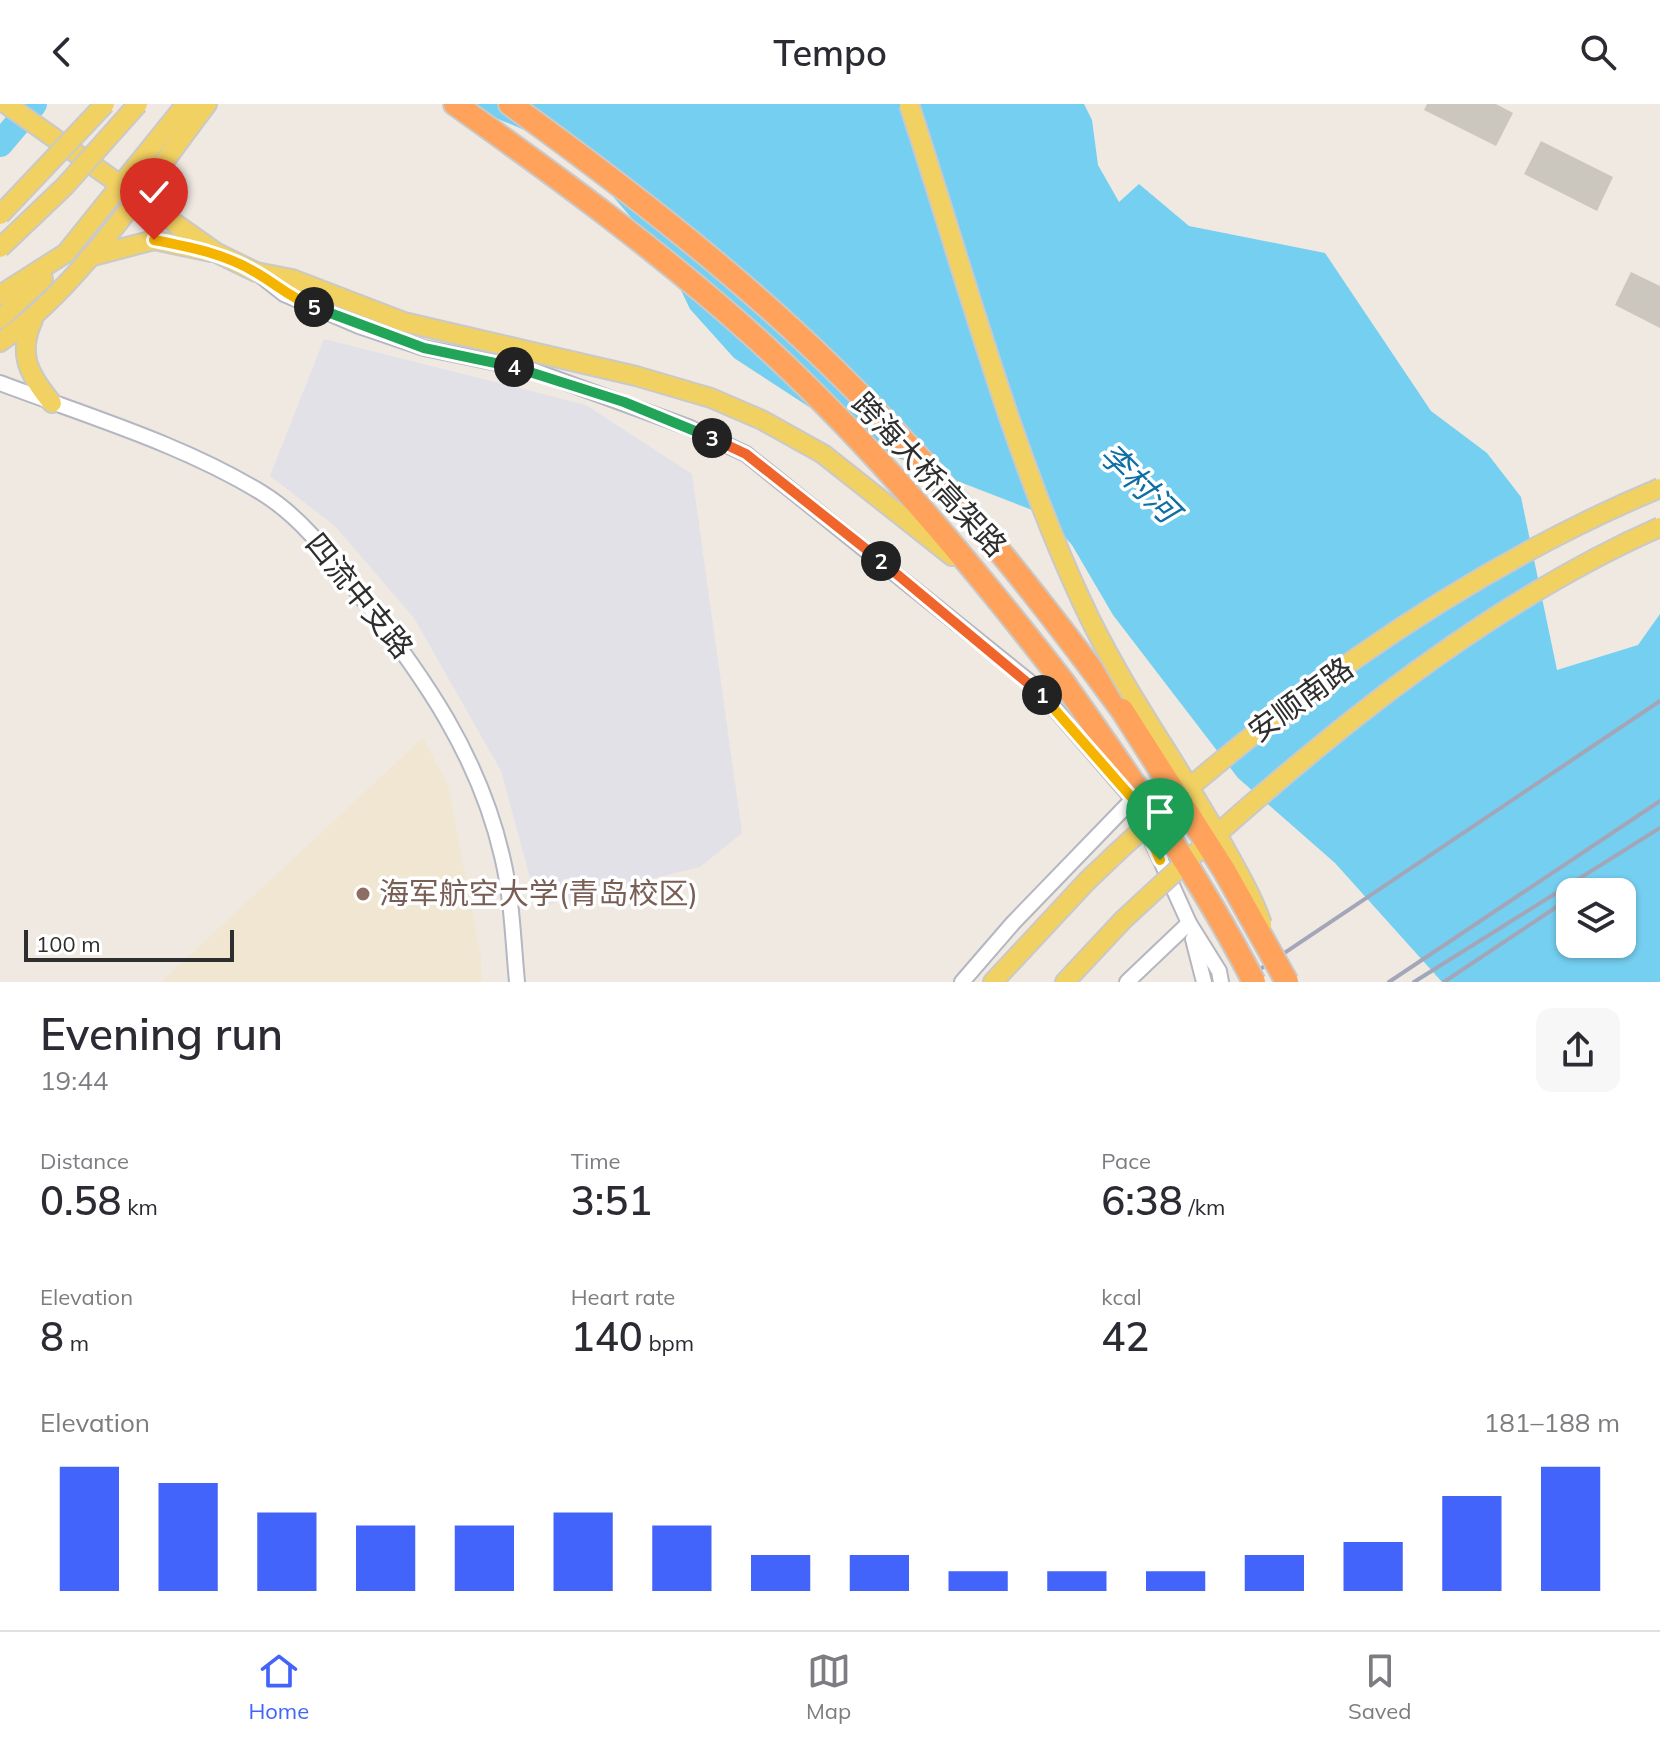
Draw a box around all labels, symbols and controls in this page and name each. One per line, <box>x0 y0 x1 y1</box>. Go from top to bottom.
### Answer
icon: back <box>40 30 84 74</box>
text: Tempo <box>773 30 887 75</box>
icon: search <box>1576 30 1620 74</box>
pin <box>120 158 188 240</box>
icon: check <box>132 170 176 214</box>
pin: 5 <box>294 287 334 327</box>
text: 5 <box>307 293 321 321</box>
pin: 4 <box>494 347 534 387</box>
text: 4 <box>507 353 521 381</box>
street label: 跨海大桥高架路 <box>844 385 1015 564</box>
pin: 3 <box>692 418 732 458</box>
text: 3 <box>705 424 719 452</box>
water label: 李村河 <box>1092 434 1192 535</box>
street label: 四流中支路 <box>298 525 422 666</box>
pin: 2 <box>861 541 901 581</box>
text: 2 <box>874 547 888 575</box>
street label: 安顺南路 <box>1241 649 1360 750</box>
pin: 1 <box>1022 675 1062 715</box>
text: 1 <box>1035 681 1049 709</box>
pin <box>1126 778 1194 860</box>
icon: arrive <box>1138 790 1182 834</box>
place label: 海军航空大学(青岛校区) <box>379 874 698 912</box>
map controls <box>1556 878 1636 958</box>
button: layers <box>1556 878 1636 958</box>
marker: 海军航空大学(青岛校区) <box>354 885 372 903</box>
scale bar <box>24 926 234 962</box>
text: 100 m <box>36 930 101 958</box>
text: Evening run <box>40 1006 283 1061</box>
button: share <box>1536 1008 1620 1092</box>
text: 19:44 <box>40 1064 108 1097</box>
text: Distance <box>40 1147 129 1175</box>
text: Time <box>571 1147 620 1175</box>
text: Pace <box>1101 1147 1151 1175</box>
text: 0.58 <box>40 1175 121 1225</box>
text: 3:51 <box>571 1175 652 1225</box>
text: 6:38 <box>1101 1175 1183 1225</box>
text: km <box>121 1193 158 1221</box>
text: /km <box>1183 1193 1225 1221</box>
text: Elevation <box>40 1283 133 1311</box>
text: Heart rate <box>571 1283 675 1311</box>
text: kcal <box>1101 1283 1142 1311</box>
text: 8 <box>40 1311 64 1361</box>
text: 140 <box>571 1311 643 1361</box>
text: 42 <box>1101 1311 1149 1361</box>
text: m <box>64 1329 89 1357</box>
text: bpm <box>643 1329 694 1357</box>
text: Elevation <box>40 1406 150 1439</box>
text: 181–188 m <box>1484 1406 1620 1439</box>
tab: Home <box>248 1649 309 1725</box>
tab: Map <box>806 1649 851 1725</box>
tab: Saved <box>1348 1649 1412 1725</box>

